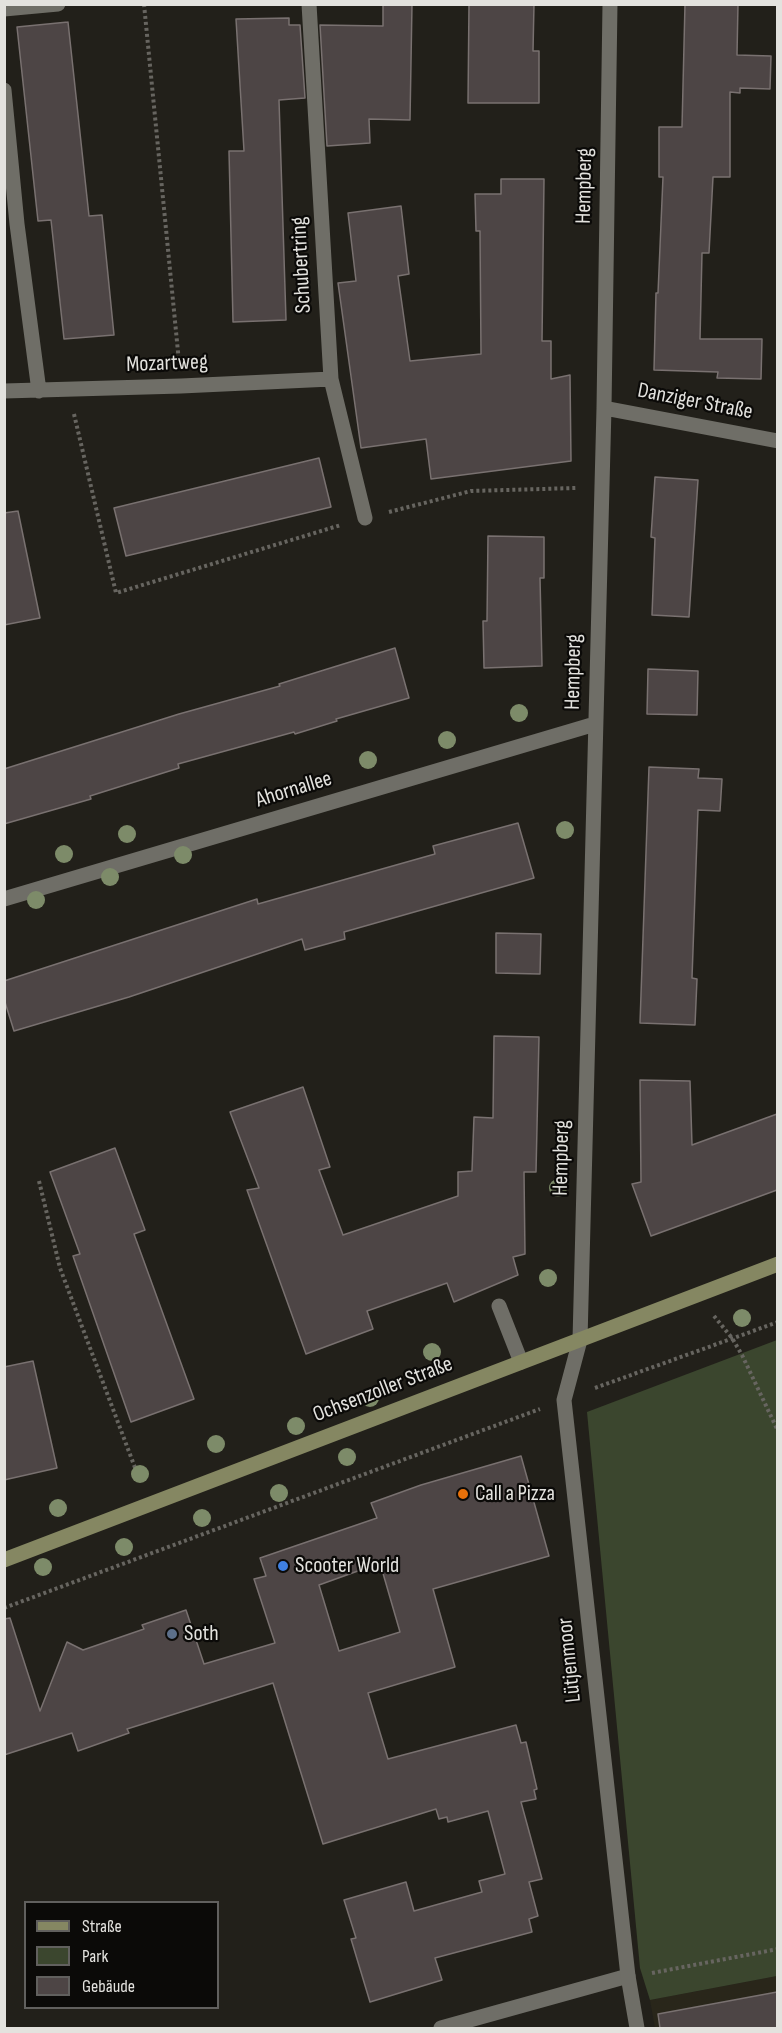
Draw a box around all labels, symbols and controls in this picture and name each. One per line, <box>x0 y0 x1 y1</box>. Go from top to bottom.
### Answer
street label: Hempberg <box>571 148 599 224</box>
street label: Schubertring <box>286 216 318 314</box>
street label: Mozartweg <box>126 349 208 379</box>
street label: Danziger Straße <box>635 378 755 426</box>
street label: Hempberg <box>560 634 588 710</box>
street label: Ahornallee <box>253 766 335 814</box>
street label: Hempberg <box>548 1120 576 1196</box>
street label: Ochsenzoller Straße <box>309 1351 457 1429</box>
place label: Call a Pizza <box>475 1481 555 1507</box>
marker: Call a Pizza <box>456 1487 470 1501</box>
place label: Scooter World <box>295 1553 399 1579</box>
marker: Scooter World <box>276 1559 290 1573</box>
street label: Lütjenmoor <box>552 1616 588 1704</box>
place label: Soth <box>184 1621 219 1647</box>
marker: Soth <box>165 1627 179 1641</box>
legend <box>24 1901 219 2009</box>
text: Straße <box>82 1916 122 1937</box>
text: Park <box>82 1946 108 1967</box>
text: Gebäude <box>82 1976 135 1997</box>

